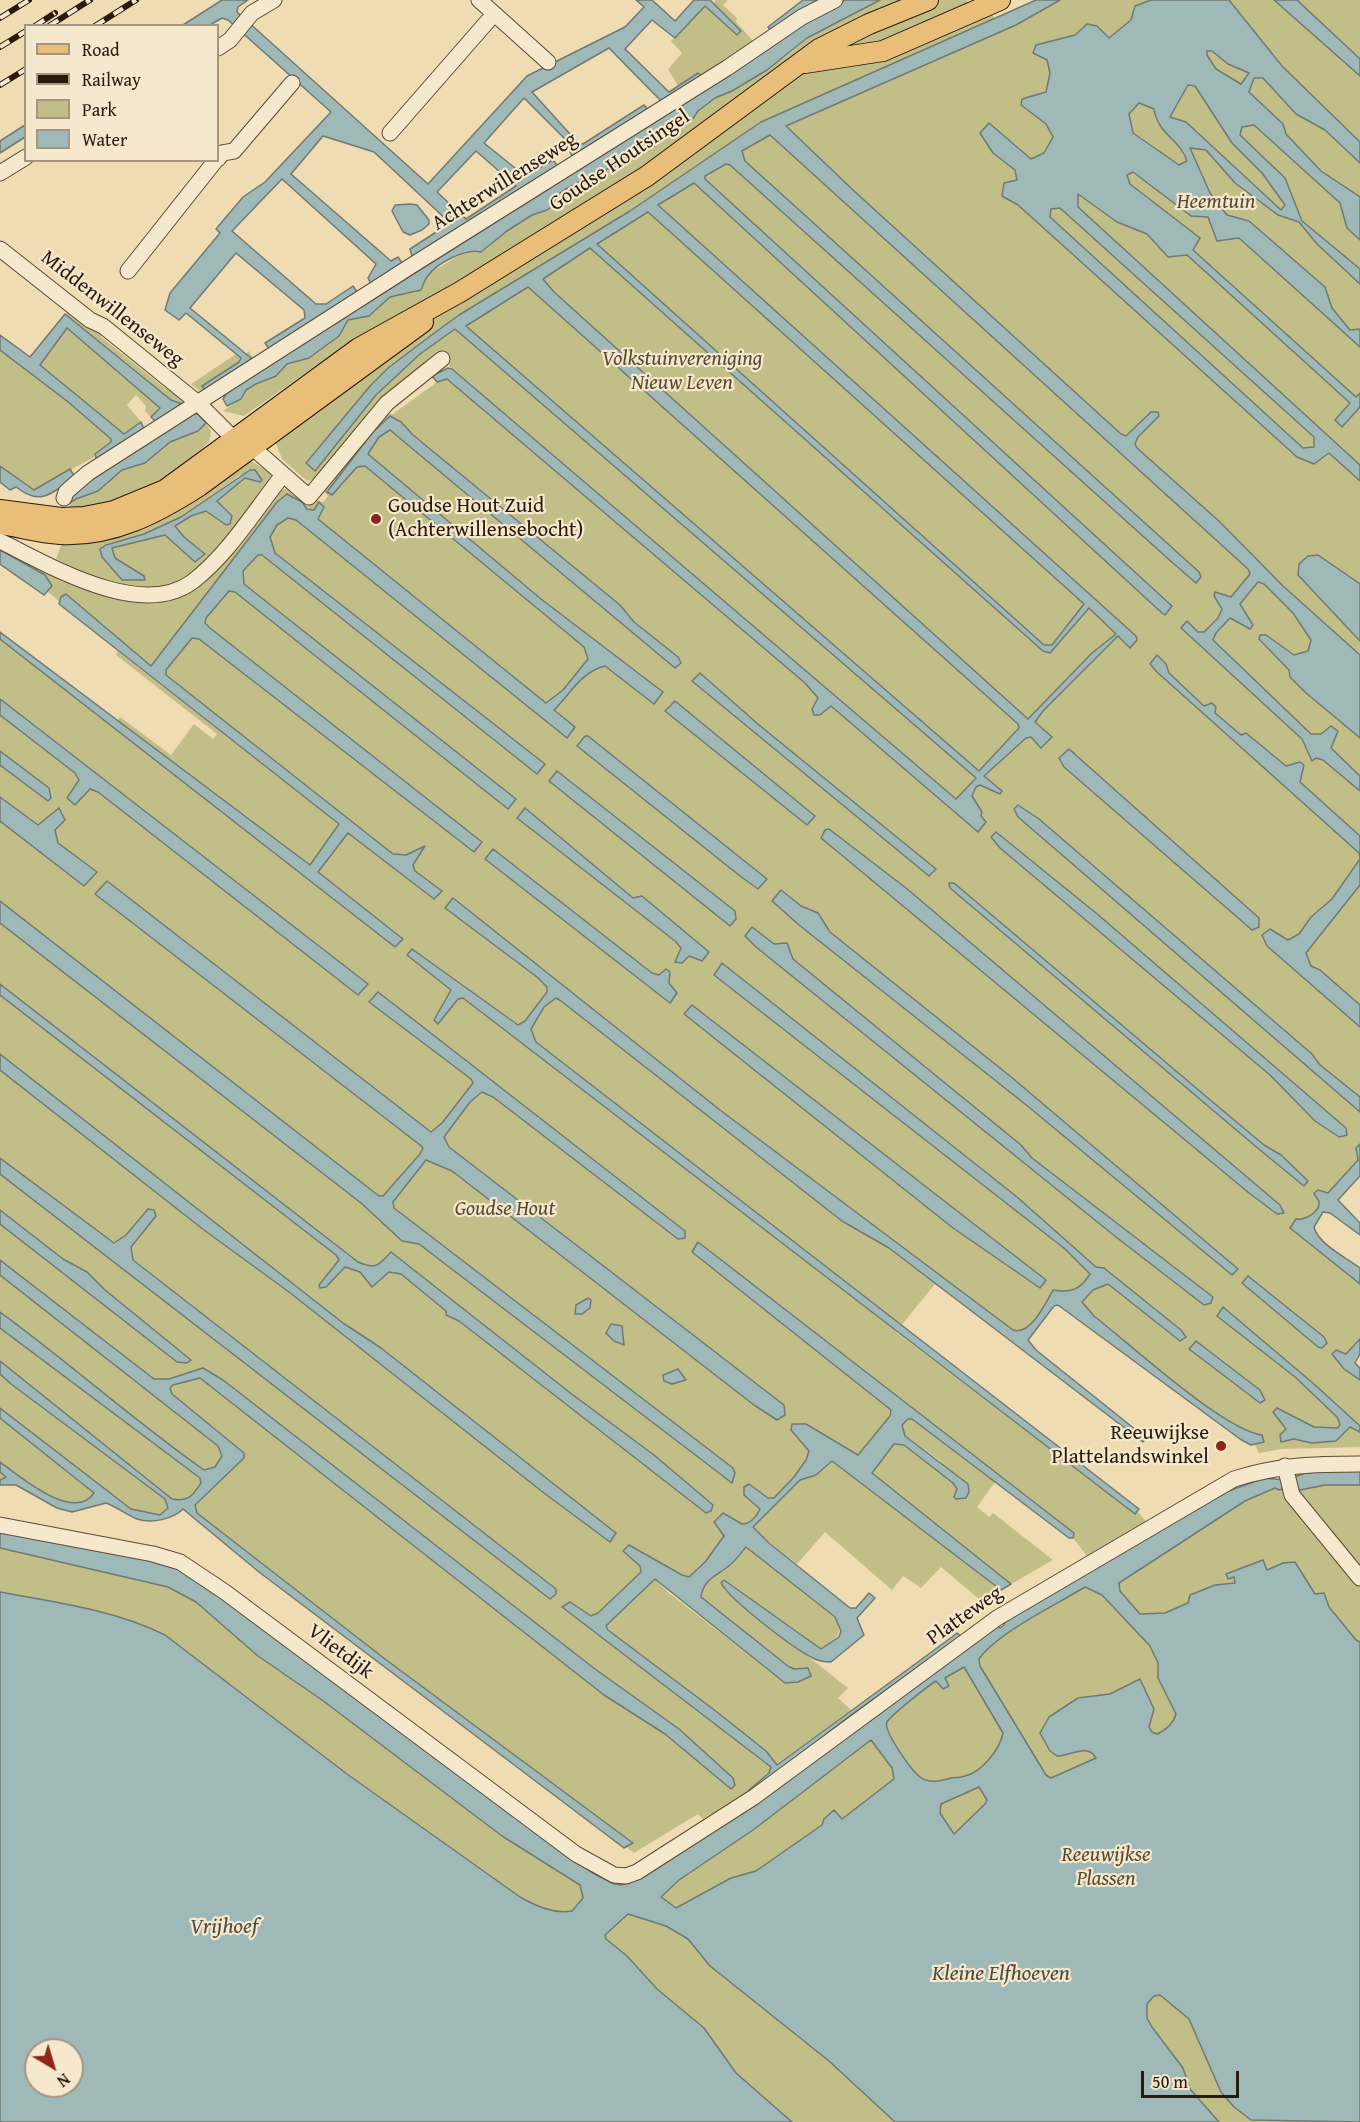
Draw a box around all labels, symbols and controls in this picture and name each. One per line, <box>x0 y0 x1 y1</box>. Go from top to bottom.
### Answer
legend <box>24 24 219 162</box>
text: Road <box>82 36 120 63</box>
text: Railway <box>82 66 141 93</box>
text: Park <box>82 96 117 123</box>
street label: Goudse Houtsingel <box>545 105 695 217</box>
text: Water <box>82 126 127 153</box>
street label: Achterwillenseweg <box>428 127 582 237</box>
park label: Heemtuin <box>1177 190 1255 216</box>
street label: Middenwillenseweg <box>36 245 188 373</box>
park label: Volkstuinvereniging Nieuw Leven <box>602 347 762 397</box>
place label: Goudse Hout Zuid (Achterwillensebocht) <box>388 494 583 544</box>
marker: Goudse Hout Zuid (Achterwillensebocht) <box>369 512 383 526</box>
park label: Goudse Hout <box>455 1197 555 1223</box>
place label: Reeuwijkse Plattelandswinkel <box>1051 1421 1209 1471</box>
marker: Reeuwijkse Plattelandswinkel <box>1214 1439 1228 1453</box>
street label: Platteweg <box>922 1581 1008 1651</box>
street label: Vlietdijk <box>302 1619 378 1685</box>
park label: Reeuwijkse Plassen <box>1062 1843 1150 1893</box>
water label: Vrijhoef <box>190 1914 258 1940</box>
water label: Kleine Elfhoeven <box>932 1961 1070 1987</box>
north arrow <box>24 2038 84 2098</box>
scale bar <box>1144 2059 1242 2097</box>
text: N <box>52 2068 75 2093</box>
text: 50 m <box>1152 2068 1188 2095</box>

